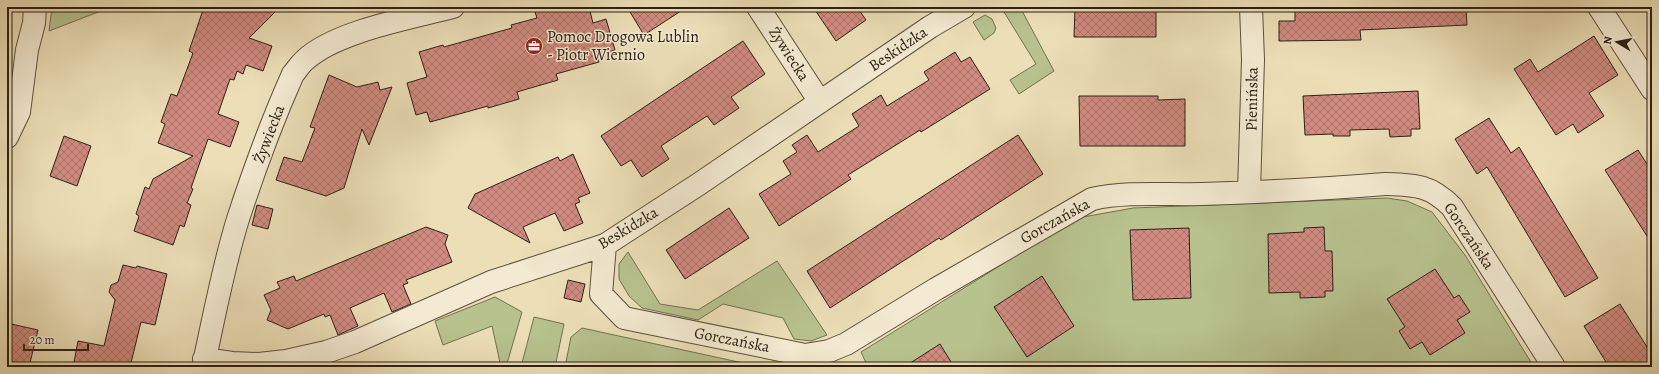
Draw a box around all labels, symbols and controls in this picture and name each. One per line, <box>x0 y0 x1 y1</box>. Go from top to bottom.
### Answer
street label: Beskidzka <box>864 21 932 77</box>
north arrow <box>1597 22 1637 62</box>
street label: Żywiecka <box>763 23 815 86</box>
place label: Pomoc Drogowa Lublin - Piotr Wiernio <box>547 26 699 66</box>
text: N <box>1600 35 1616 46</box>
office icon: Pomoc Drogowa Lublin - Piotr Wiernio <box>524 36 544 56</box>
street label: Pienińska <box>1240 66 1264 131</box>
street label: Żywiecka <box>248 101 290 166</box>
street label: Gorczańska <box>1016 193 1094 249</box>
street label: Gorczańska <box>1439 198 1500 274</box>
street label: Beskidzka <box>594 201 663 255</box>
street label: Gorczańska <box>692 322 772 358</box>
scale bar <box>24 326 88 352</box>
text: 20 m <box>30 332 54 348</box>

